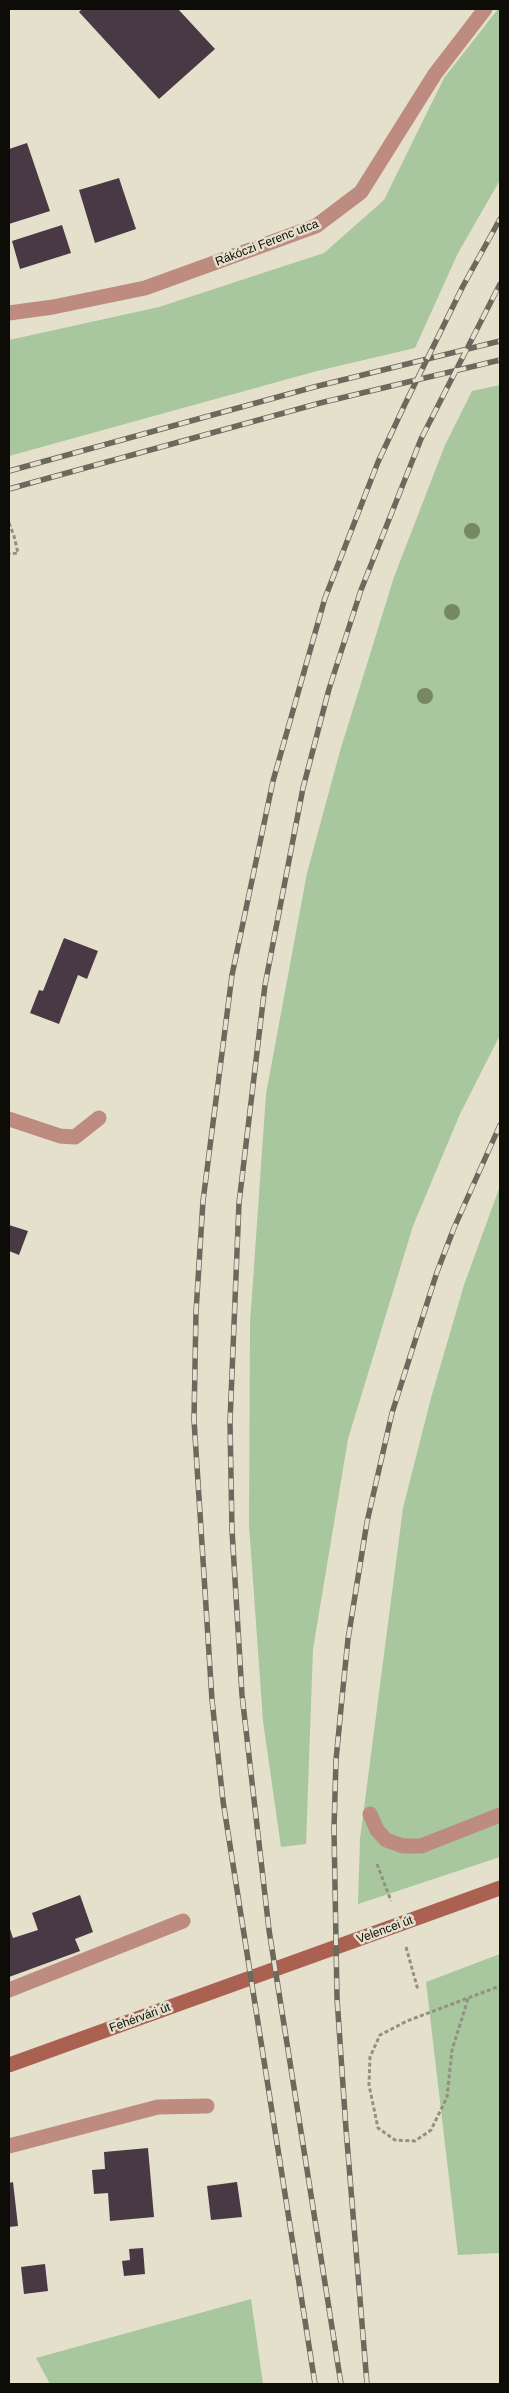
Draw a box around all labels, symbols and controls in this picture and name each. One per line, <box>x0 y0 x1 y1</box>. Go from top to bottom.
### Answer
street label: Rákóczi Ferenc utca <box>213 217 321 269</box>
street label: Velencei út <box>355 1913 415 1947</box>
street label: Fehérvári út <box>107 2000 173 2036</box>

